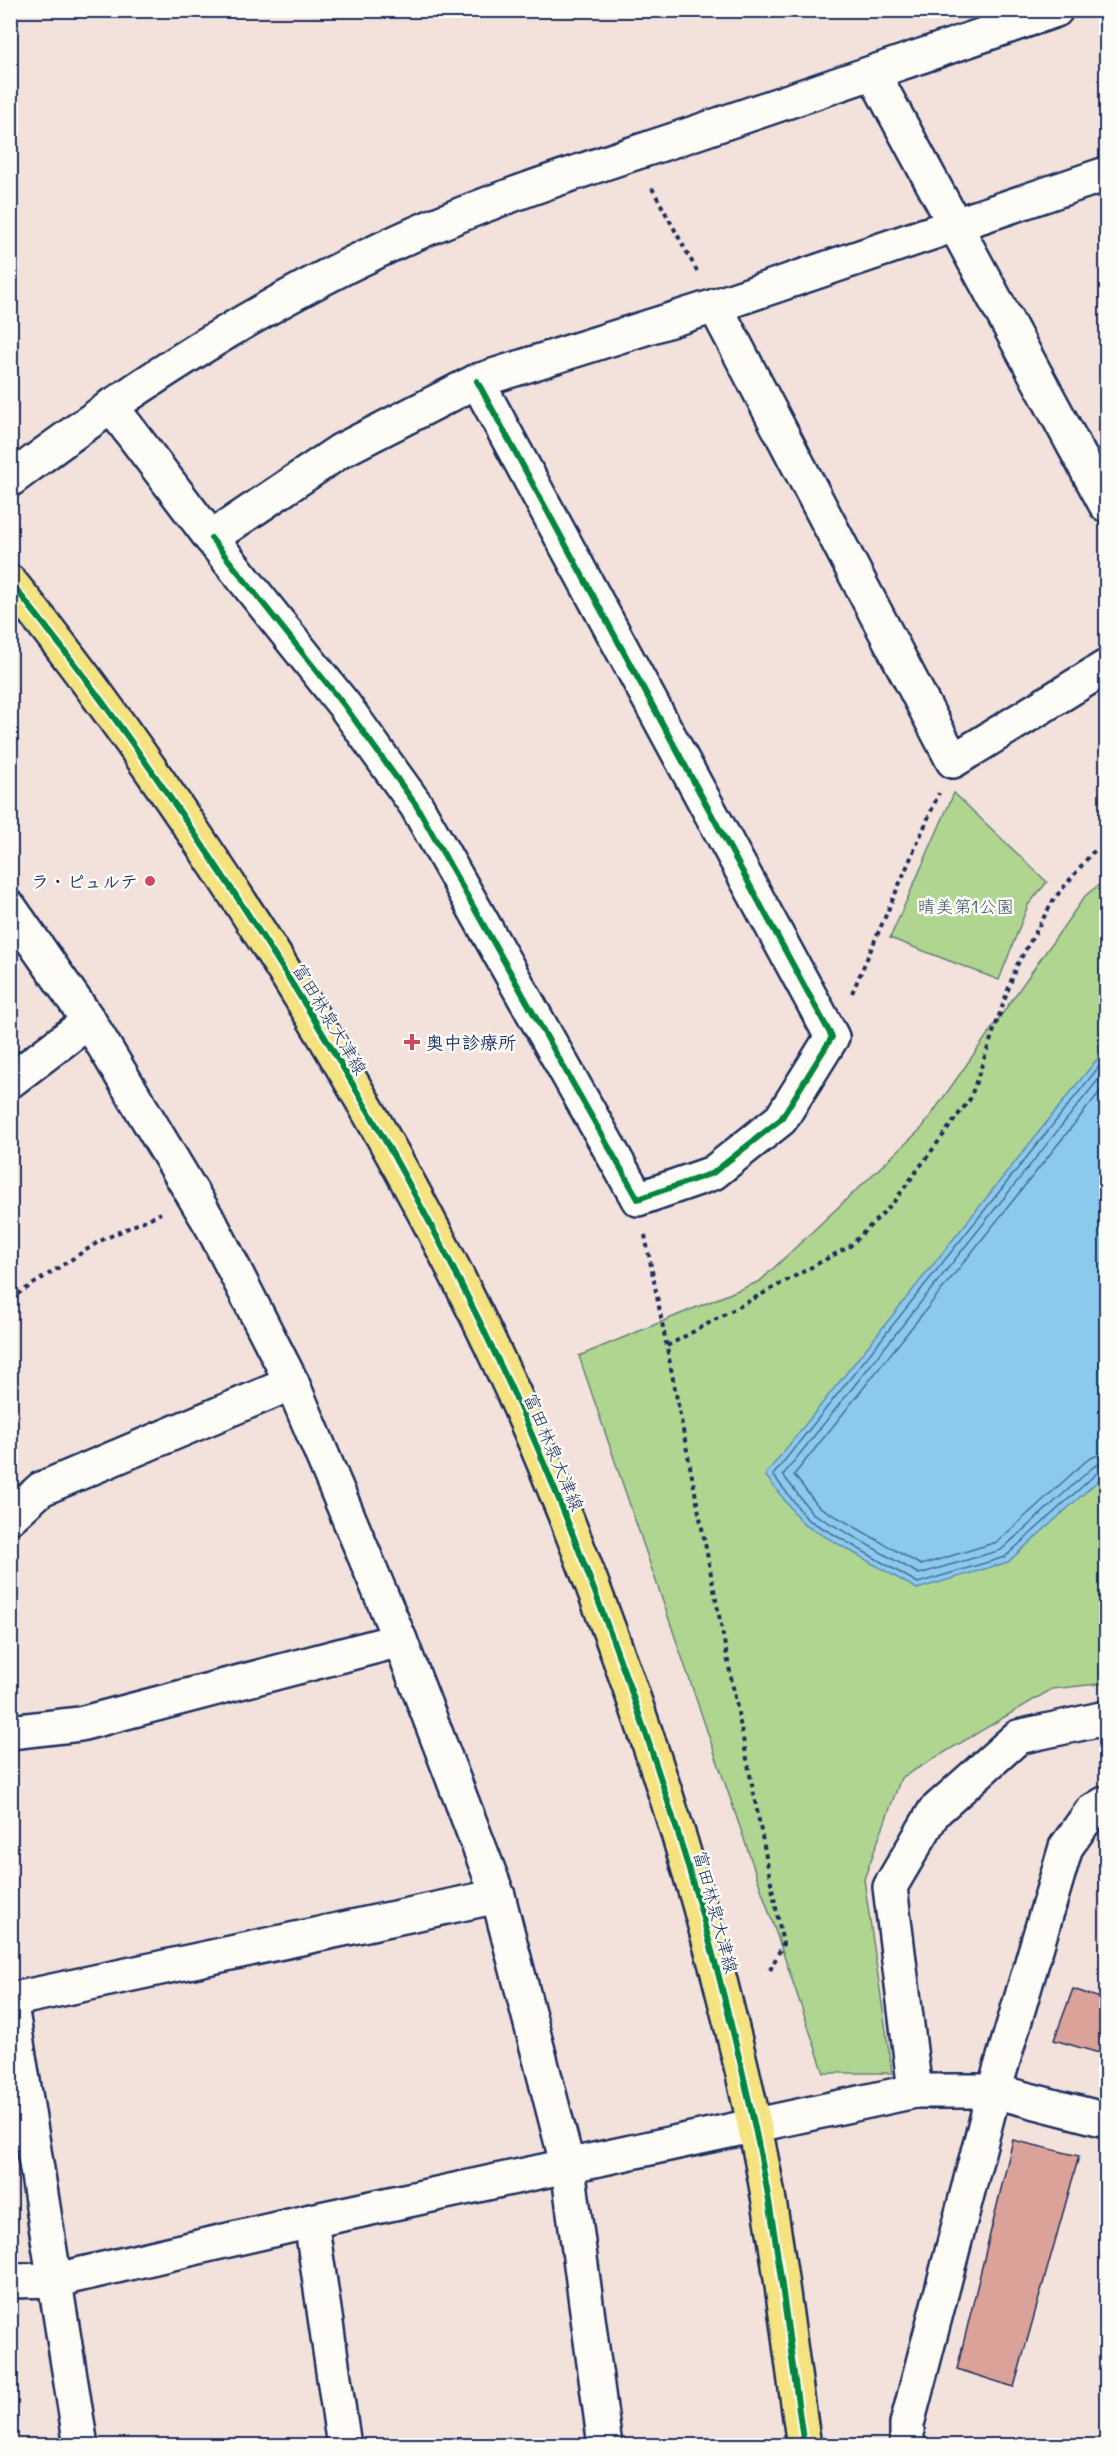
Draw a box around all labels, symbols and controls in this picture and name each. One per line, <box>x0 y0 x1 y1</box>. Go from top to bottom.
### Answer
place label: ラ・ピュルテ <box>31 870 138 893</box>
marker: ラ・ピュルテ <box>143 874 157 888</box>
park label: 晴美第1公園 <box>917 895 1015 918</box>
street label: 富田林泉大津線 <box>288 959 372 1079</box>
place label: 奥中診療所 <box>426 1031 516 1054</box>
marker: 奥中診療所 <box>403 1033 421 1051</box>
street label: 富田林泉大津線 <box>519 1390 589 1514</box>
street label: 富田林泉大津線 <box>689 1848 743 1976</box>

